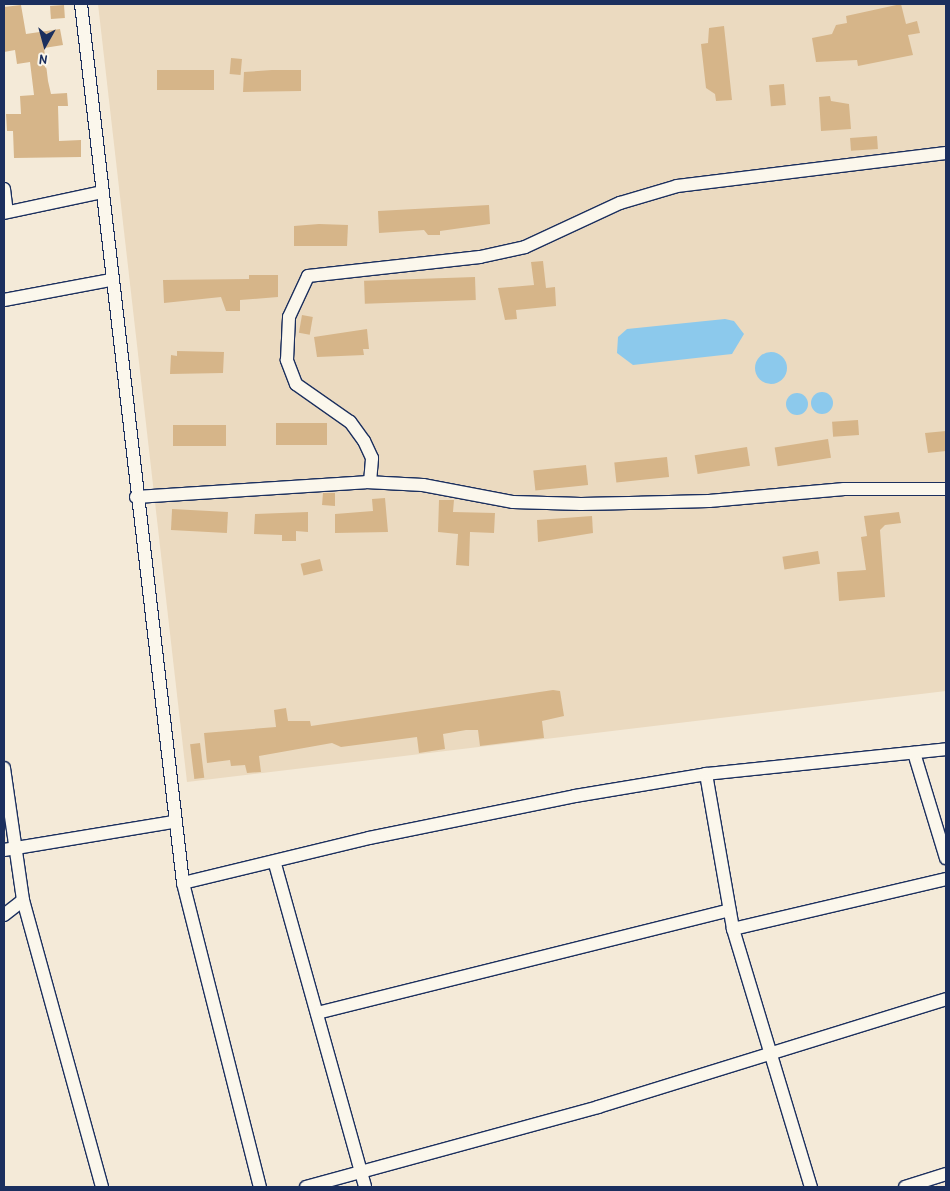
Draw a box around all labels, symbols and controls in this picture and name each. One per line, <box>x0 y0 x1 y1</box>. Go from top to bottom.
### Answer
north arrow <box>20 20 70 70</box>
text: N <box>38 51 48 70</box>

